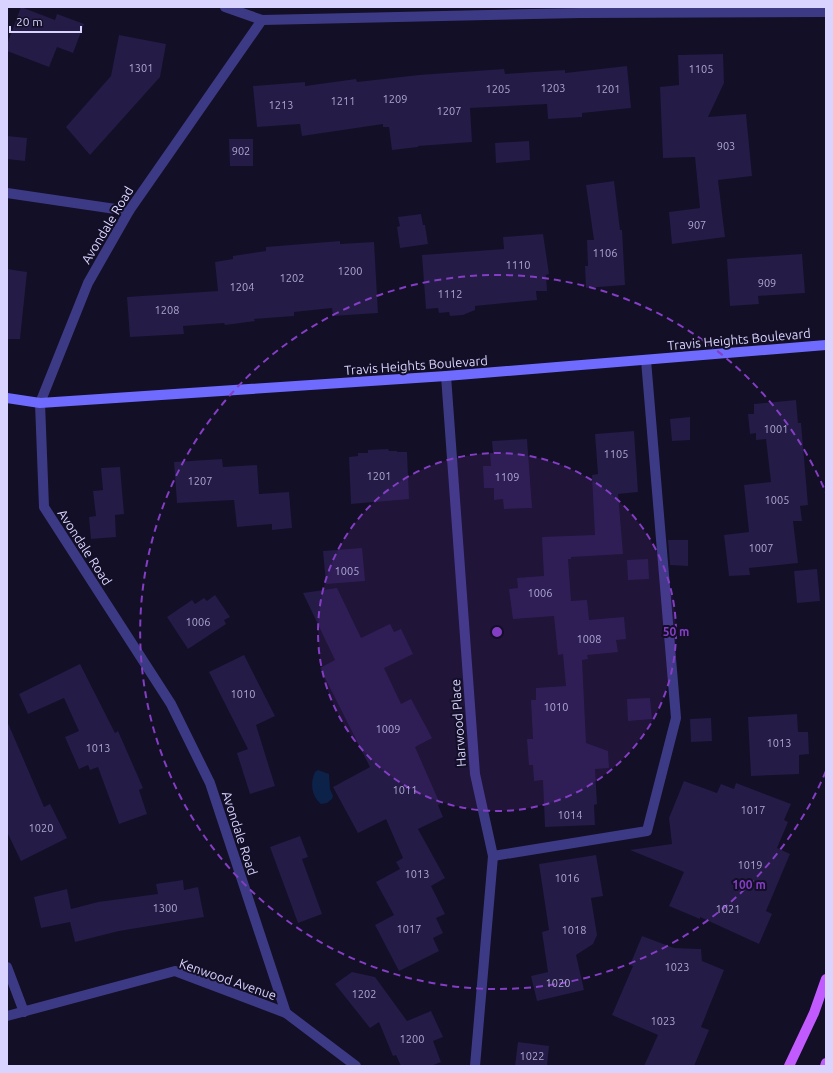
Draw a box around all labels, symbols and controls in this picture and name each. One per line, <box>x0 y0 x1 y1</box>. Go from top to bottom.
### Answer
scale bar <box>10 8 81 34</box>
text: 20 m <box>16 15 43 28</box>
house number: 1301 <box>129 62 153 74</box>
house number: 1105 <box>689 63 713 75</box>
house number: 1203 <box>541 82 565 94</box>
house number: 1205 <box>486 83 510 95</box>
house number: 1201 <box>596 83 620 95</box>
house number: 1209 <box>383 93 407 105</box>
house number: 1211 <box>331 95 355 107</box>
house number: 1213 <box>269 99 293 111</box>
house number: 1207 <box>437 105 461 117</box>
house number: 903 <box>717 140 735 152</box>
house number: 902 <box>232 145 250 157</box>
street label: Avondale Road <box>78 184 136 266</box>
house number: 907 <box>688 219 706 231</box>
house number: 1106 <box>593 247 617 259</box>
house number: 1110 <box>506 259 530 271</box>
house number: 1200 <box>338 265 362 277</box>
house number: 1202 <box>280 272 304 284</box>
house number: 909 <box>758 277 776 289</box>
house number: 1204 <box>230 281 254 293</box>
house number: 1112 <box>438 288 462 300</box>
house number: 1208 <box>155 304 179 316</box>
street label: Travis Heights Boulevard <box>667 326 811 352</box>
street label: Travis Heights Boulevard <box>344 353 488 377</box>
house number: 1001 <box>764 423 788 435</box>
house number: 1105 <box>604 448 628 460</box>
house number: 1201 <box>367 470 391 482</box>
house number: 1109 <box>495 471 519 483</box>
house number: 1207 <box>188 475 212 487</box>
house number: 1005 <box>765 494 789 506</box>
street label: Avondale Road <box>55 507 115 587</box>
house number: 1007 <box>749 542 773 554</box>
house number: 1005 <box>335 565 359 577</box>
house number: 1006 <box>528 587 552 599</box>
house number: 1006 <box>186 616 210 628</box>
centre of rings <box>490 625 504 639</box>
text: 50 m <box>663 625 689 638</box>
house number: 1008 <box>577 633 601 645</box>
street label: Harwood Place <box>448 679 468 767</box>
house number: 1010 <box>231 688 255 700</box>
house number: 1010 <box>544 701 568 713</box>
house number: 1009 <box>376 723 400 735</box>
house number: 1013 <box>767 737 791 749</box>
house number: 1013 <box>86 742 110 754</box>
house number: 1011 <box>393 784 417 796</box>
street label: Avondale Road <box>220 789 260 877</box>
house number: 1017 <box>741 804 765 816</box>
house number: 1014 <box>558 809 582 821</box>
house number: 1020 <box>29 822 53 834</box>
house number: 1019 <box>738 859 762 871</box>
house number: 1013 <box>405 868 429 880</box>
house number: 1016 <box>555 872 579 884</box>
text: 100 m <box>732 878 766 891</box>
house number: 1300 <box>153 902 177 914</box>
house number: 1021 <box>716 903 740 915</box>
house number: 1017 <box>397 923 421 935</box>
house number: 1018 <box>562 924 586 936</box>
street label: Kenwood Avenue <box>177 956 279 1002</box>
house number: 1023 <box>665 961 689 973</box>
house number: 1020 <box>546 977 570 989</box>
house number: 1202 <box>352 988 376 1000</box>
house number: 1023 <box>651 1015 675 1027</box>
house number: 1200 <box>400 1033 424 1045</box>
house number: 1022 <box>520 1050 544 1062</box>

